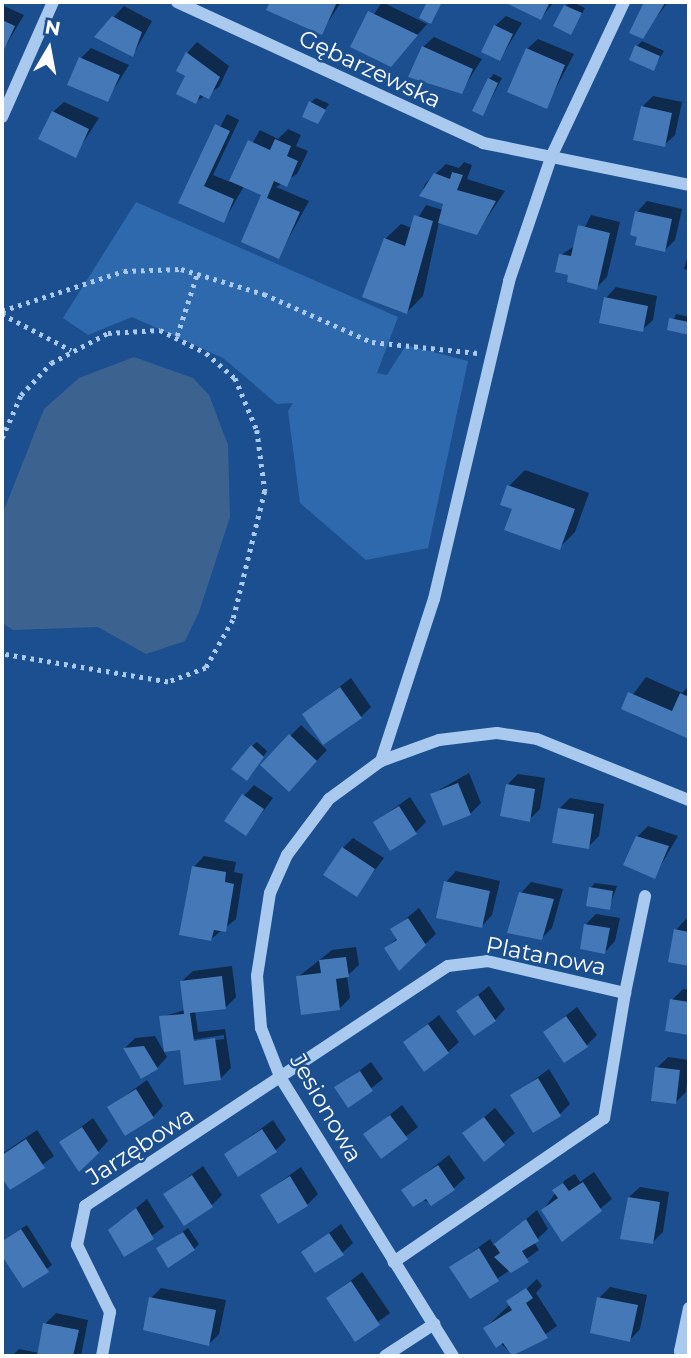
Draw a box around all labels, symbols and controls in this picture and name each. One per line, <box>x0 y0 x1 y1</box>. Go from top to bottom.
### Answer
north arrow <box>14 14 84 84</box>
text: N <box>43 15 62 40</box>
street label: Gębarzewska <box>295 24 445 114</box>
street label: Platanowa <box>484 931 608 981</box>
street label: Jesionowa <box>284 1049 368 1167</box>
street label: Jarzębowa <box>81 1101 199 1191</box>

